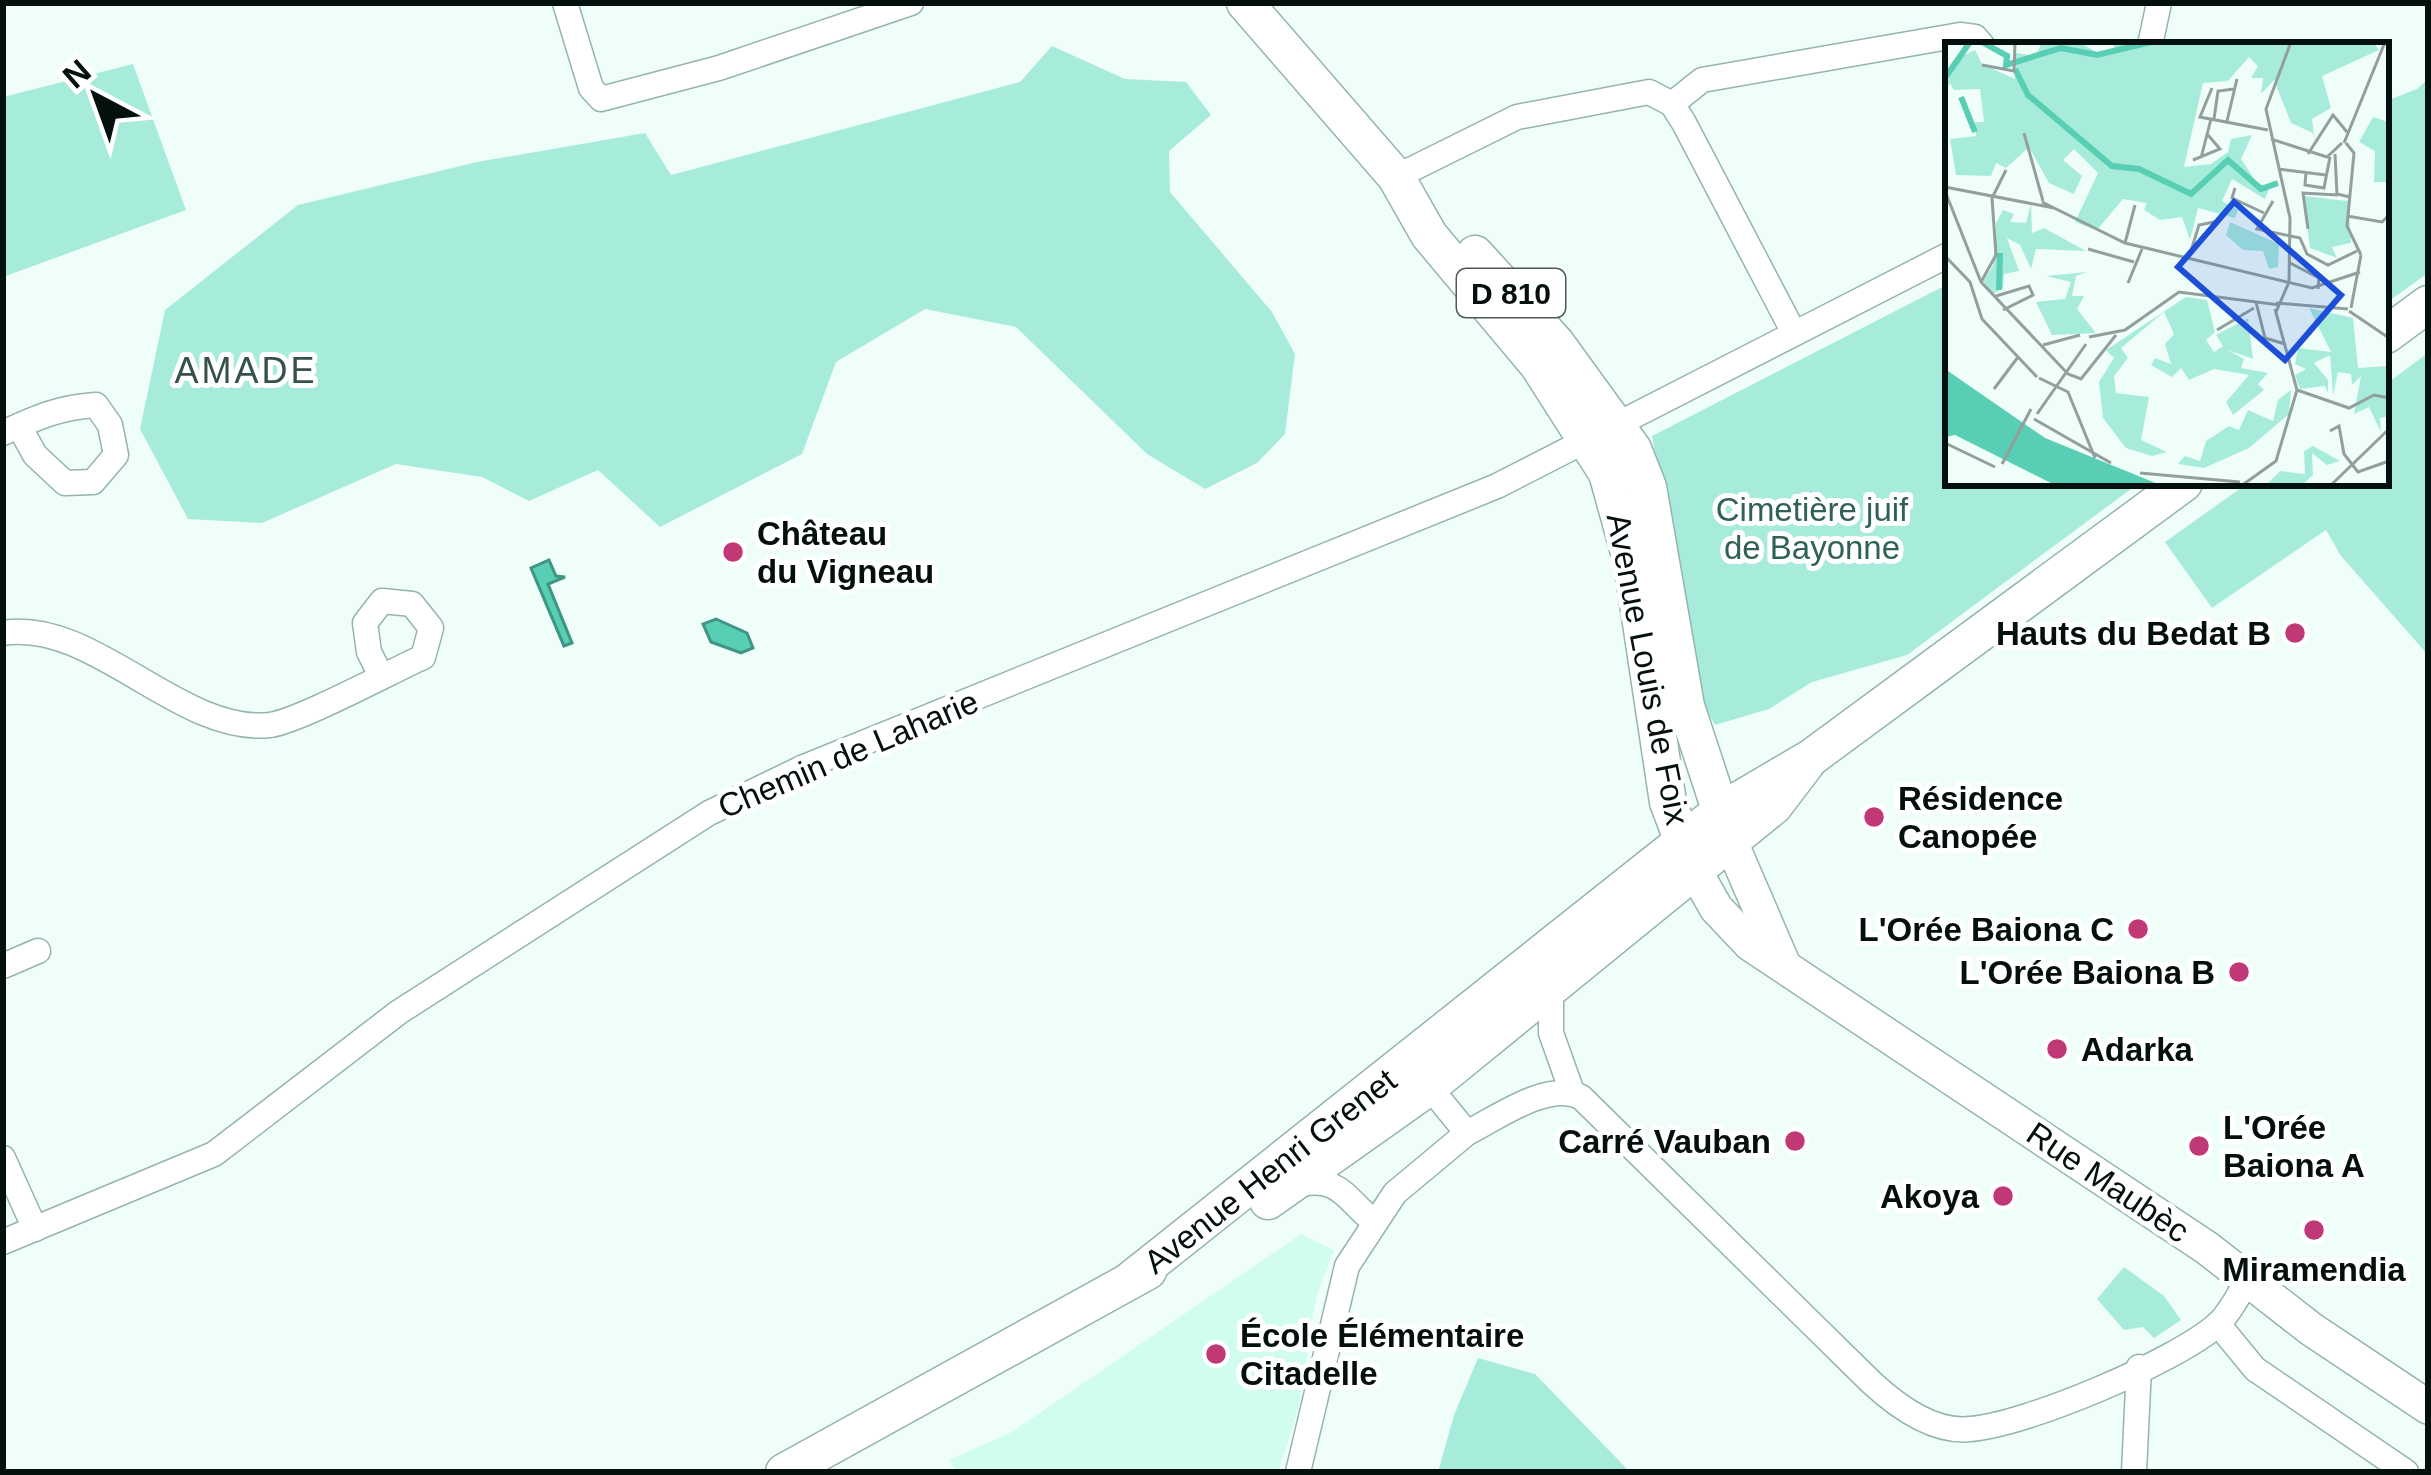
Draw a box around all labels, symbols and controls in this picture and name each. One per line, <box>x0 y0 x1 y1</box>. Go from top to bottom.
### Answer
north arrow <box>36 36 156 156</box>
inset map <box>1945 42 2389 486</box>
text: N <box>56 52 98 96</box>
road number: D 810 <box>1457 269 1565 317</box>
district label: AMADE <box>174 350 318 391</box>
park label: Cimetière juif de Bayonne <box>1716 491 1909 566</box>
street label: Avenue Louis de Foix <box>1600 510 1696 828</box>
place label: Château du Vigneau <box>757 515 934 590</box>
marker: Château du Vigneau <box>720 539 746 565</box>
place label: Hauts du Bedat B <box>1996 615 2271 652</box>
marker: Hauts du Bedat B <box>2282 620 2308 646</box>
street label: Chemin de Laharie <box>712 682 984 826</box>
place label: Résidence Canopée <box>1898 780 2063 855</box>
marker: Résidence Canopée <box>1861 804 1887 830</box>
place label: L'Orée Baiona C <box>1859 911 2114 948</box>
marker: L'Orée Baiona C <box>2125 916 2151 942</box>
place label: L'Orée Baiona B <box>1960 954 2215 991</box>
marker: L'Orée Baiona B <box>2226 959 2252 985</box>
place label: Adarka <box>2081 1031 2194 1068</box>
marker: Adarka <box>2044 1036 2070 1062</box>
street label: Avenue Henri Grenet <box>1137 1061 1403 1281</box>
place label: L'Orée Baiona A <box>2223 1109 2365 1184</box>
street label: Rue Maubèc <box>2020 1114 2196 1250</box>
place label: Carré Vauban <box>1558 1123 1771 1160</box>
marker: Carré Vauban <box>1782 1128 1808 1154</box>
marker: L'Orée Baiona A <box>2186 1133 2212 1159</box>
place label: Akoya <box>1880 1178 1980 1215</box>
marker: Akoya <box>1990 1183 2016 1209</box>
marker: Miramendia <box>2301 1217 2327 1243</box>
place label: Miramendia <box>2222 1251 2406 1288</box>
place label: École Élémentaire Citadelle <box>1240 1317 1524 1392</box>
marker: École Élémentaire Citadelle <box>1203 1341 1229 1367</box>

